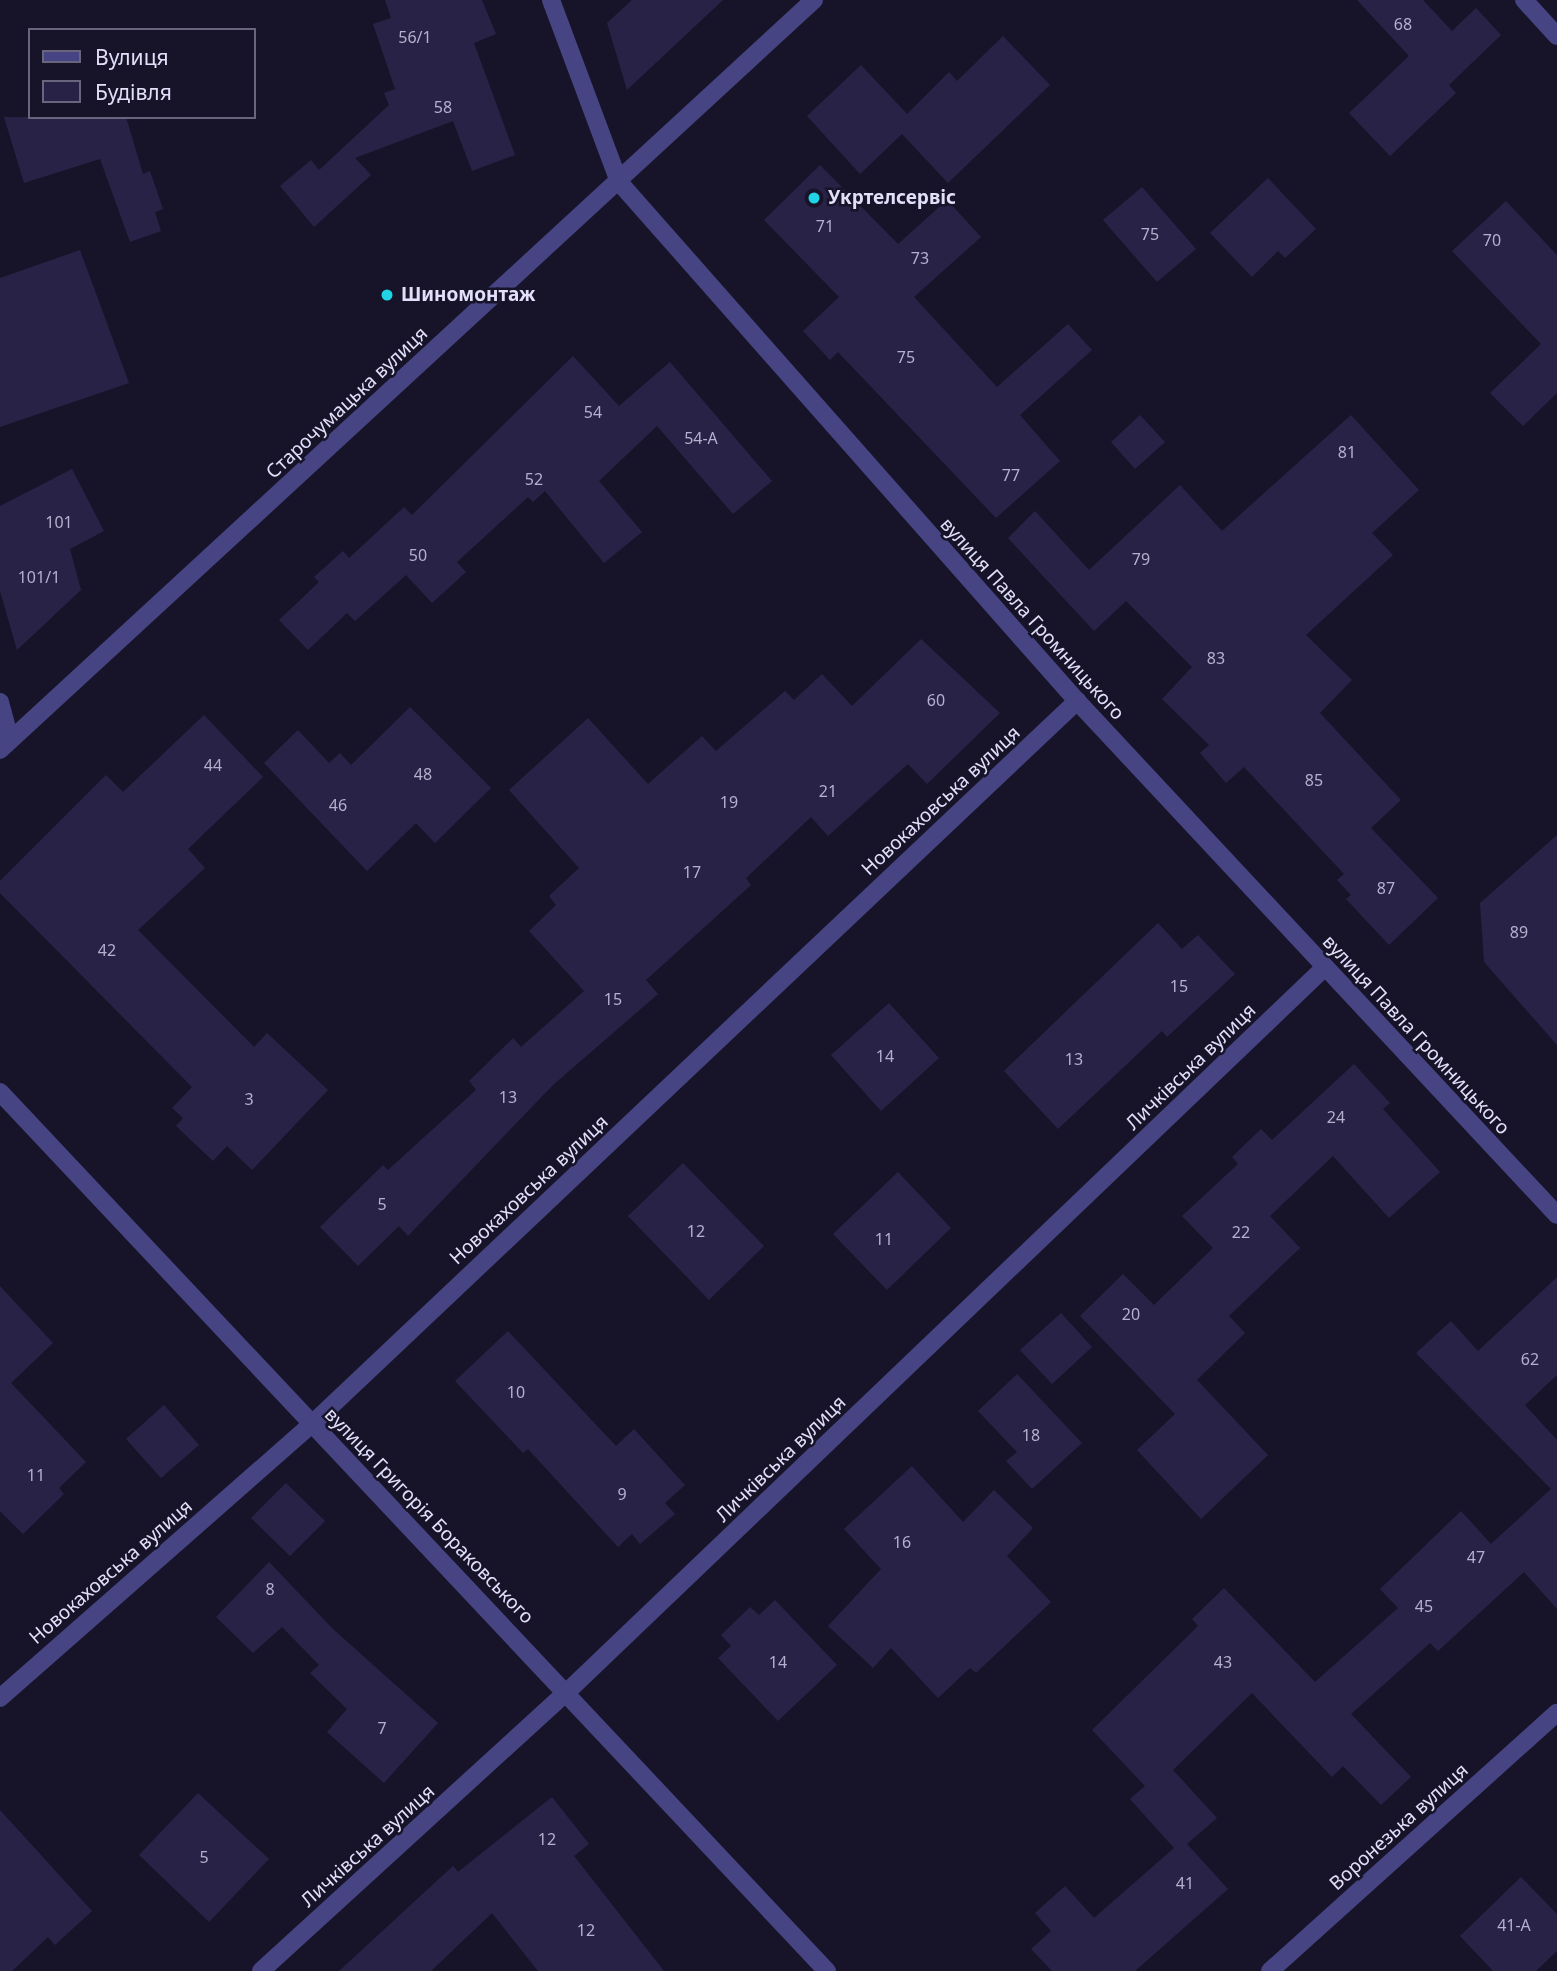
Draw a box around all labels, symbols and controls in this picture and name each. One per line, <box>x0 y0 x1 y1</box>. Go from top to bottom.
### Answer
house number: 68 <box>1394 14 1412 34</box>
house number: 56/1 <box>398 27 432 47</box>
legend <box>28 28 256 119</box>
text: Вулиця <box>95 43 169 71</box>
text: Будівля <box>95 78 172 106</box>
house number: 58 <box>434 97 452 117</box>
place label: Укртелсервіс <box>828 187 956 209</box>
marker: Укртелсервіс <box>806 190 822 206</box>
house number: 71 <box>816 216 834 236</box>
house number: 75 <box>1141 224 1159 244</box>
house number: 70 <box>1483 230 1501 250</box>
house number: 73 <box>911 248 929 268</box>
place label: Шиномонтаж <box>401 284 536 306</box>
marker: Шиномонтаж <box>379 287 395 303</box>
street label: Старочумацька вулиця <box>262 322 432 484</box>
house number: 75 <box>897 347 915 367</box>
house number: 54 <box>584 402 602 422</box>
house number: 54-А <box>684 428 718 448</box>
house number: 81 <box>1338 442 1356 462</box>
house number: 77 <box>1002 465 1020 485</box>
house number: 52 <box>525 469 543 489</box>
house number: 101 <box>45 512 73 532</box>
street label: вулиця Павла Громницького <box>935 513 1129 725</box>
house number: 50 <box>409 545 427 565</box>
house number: 79 <box>1132 549 1150 569</box>
house number: 101/1 <box>18 567 60 587</box>
house number: 83 <box>1207 648 1225 668</box>
house number: 60 <box>927 690 945 710</box>
street label: Новокаховська вулиця <box>857 722 1025 880</box>
house number: 44 <box>204 755 222 775</box>
house number: 48 <box>414 764 432 784</box>
house number: 85 <box>1305 770 1323 790</box>
house number: 21 <box>819 781 837 801</box>
house number: 19 <box>720 792 738 812</box>
house number: 46 <box>329 795 347 815</box>
house number: 17 <box>683 862 701 882</box>
house number: 87 <box>1377 878 1395 898</box>
house number: 89 <box>1510 922 1528 942</box>
street label: вулиця Павла Громницького <box>1318 931 1514 1139</box>
house number: 42 <box>98 940 116 960</box>
house number: 15 <box>1170 976 1188 996</box>
house number: 15 <box>604 989 622 1009</box>
street label: Личківська вулиця <box>1121 999 1261 1135</box>
house number: 14 <box>876 1046 894 1066</box>
house number: 13 <box>1065 1049 1083 1069</box>
house number: 13 <box>499 1087 517 1107</box>
house number: 3 <box>244 1089 254 1109</box>
house number: 24 <box>1327 1107 1345 1127</box>
street label: Новокаховська вулиця <box>445 1111 613 1269</box>
house number: 5 <box>377 1194 387 1214</box>
house number: 12 <box>687 1221 705 1241</box>
house number: 22 <box>1232 1222 1250 1242</box>
house number: 11 <box>875 1229 893 1249</box>
house number: 20 <box>1122 1304 1140 1324</box>
house number: 62 <box>1521 1349 1539 1369</box>
house number: 10 <box>507 1382 525 1402</box>
street label: Личківська вулиця <box>711 1391 851 1527</box>
street label: вулиця Григорія Бораковського <box>320 1403 538 1629</box>
house number: 18 <box>1022 1425 1040 1445</box>
house number: 11 <box>27 1465 45 1485</box>
house number: 9 <box>617 1484 627 1504</box>
street label: Новокаховська вулиця <box>25 1495 197 1649</box>
house number: 16 <box>893 1532 911 1552</box>
house number: 47 <box>1467 1547 1485 1567</box>
house number: 8 <box>265 1579 275 1599</box>
house number: 45 <box>1415 1596 1433 1616</box>
house number: 14 <box>769 1652 787 1672</box>
house number: 43 <box>1214 1652 1232 1672</box>
house number: 7 <box>377 1718 387 1738</box>
street label: Воронезька вулиця <box>1325 1759 1473 1895</box>
street label: Личківська вулиця <box>297 1780 439 1912</box>
house number: 12 <box>538 1829 556 1849</box>
house number: 5 <box>199 1847 209 1867</box>
house number: 41 <box>1176 1873 1194 1893</box>
house number: 41-А <box>1497 1915 1531 1935</box>
house number: 12 <box>577 1920 595 1940</box>

